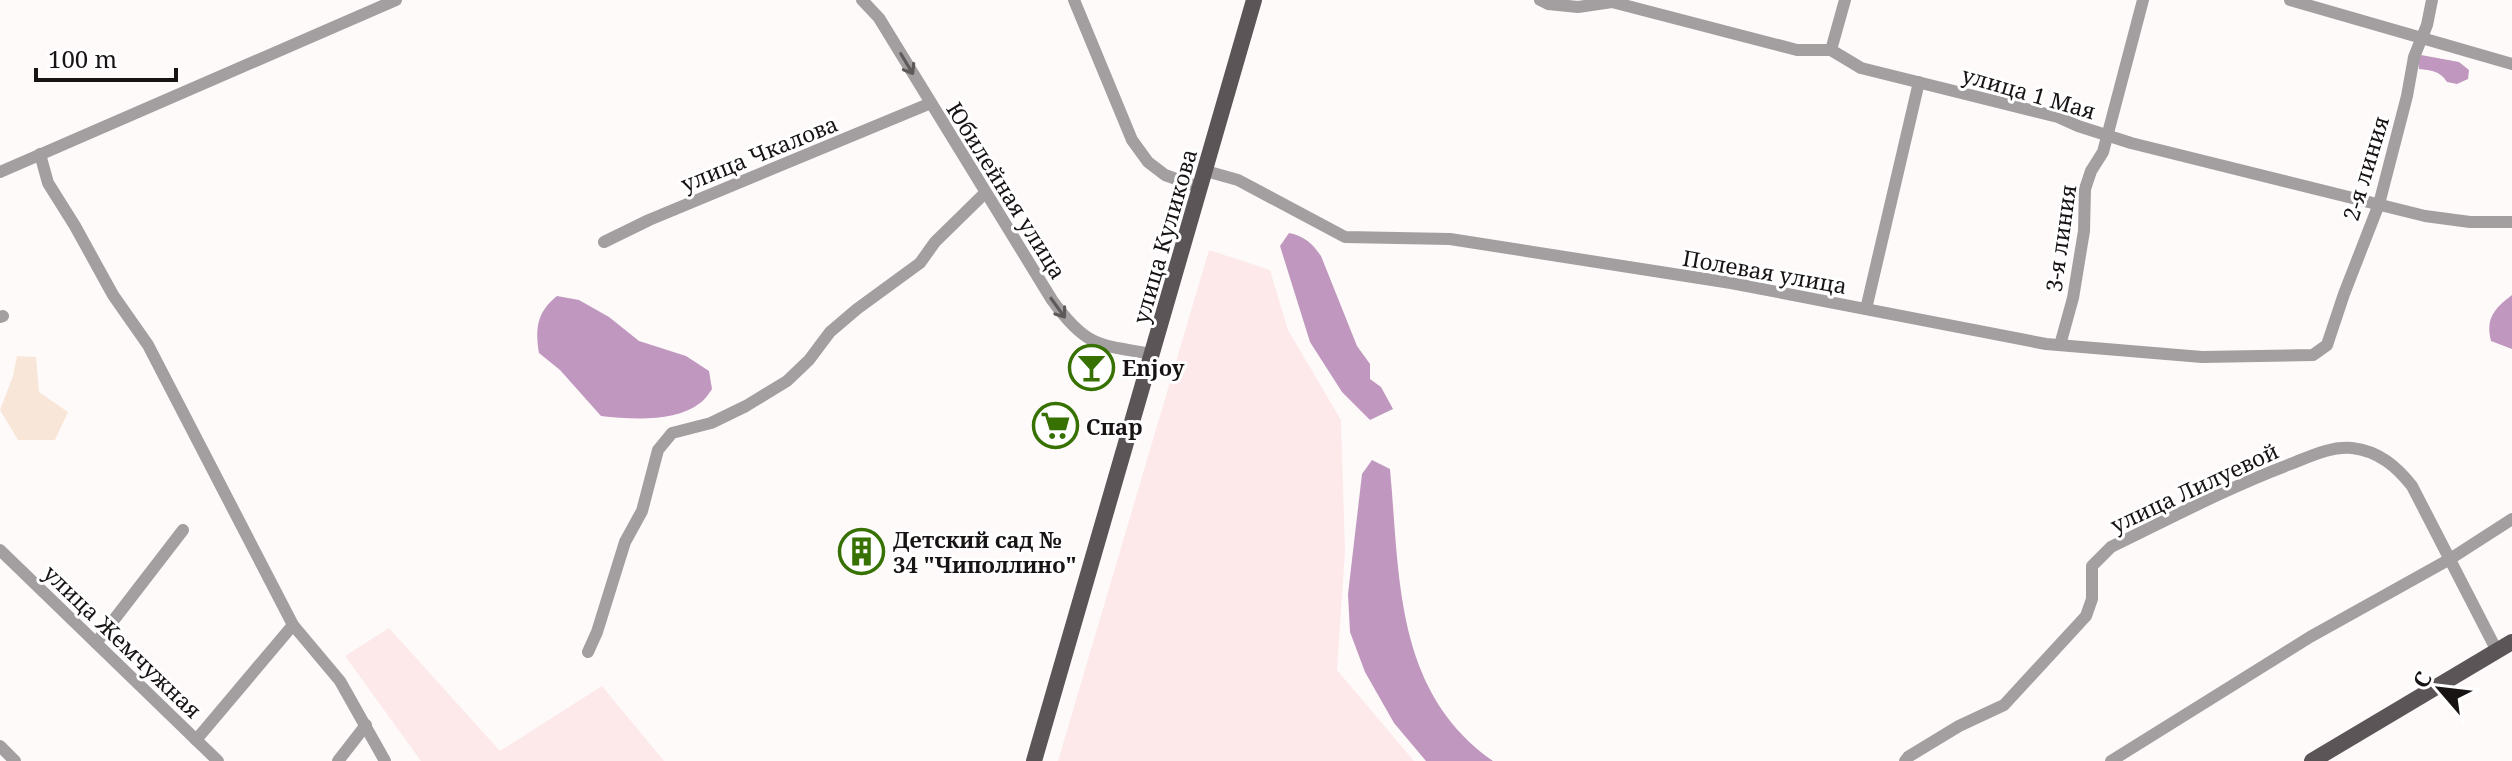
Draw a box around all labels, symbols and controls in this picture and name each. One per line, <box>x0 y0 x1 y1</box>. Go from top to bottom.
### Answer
scale bar <box>36 32 176 82</box>
text: 100 m <box>48 42 117 75</box>
one-way arrow <box>898 52 915 74</box>
street label: улица 1 Мая <box>1959 59 2099 125</box>
street label: Юбилейная улица <box>940 96 1074 284</box>
street label: улица Чкалова <box>676 108 842 198</box>
street label: 2-я линия <box>2335 112 2395 224</box>
street label: улица Куликова <box>1125 145 1203 327</box>
street label: 3-я линия <box>2038 183 2082 293</box>
street label: Полевая улица <box>1681 242 1849 300</box>
one-way arrow <box>1050 297 1066 319</box>
bar icon: Enjoy <box>1067 343 1115 391</box>
place label: Enjoy <box>1122 352 1185 382</box>
supermarket icon: Спар <box>1031 402 1079 450</box>
place label: Спар <box>1086 411 1142 441</box>
street label: улица Лилуевой <box>2105 435 2283 539</box>
place label: Детский сад № 34 "Чиполлино" <box>893 524 1077 579</box>
building icon: Детский сад № 34 "Чиполлино" <box>838 528 886 576</box>
street label: улица Жемчужная <box>37 558 209 724</box>
north arrow <box>2400 649 2480 729</box>
text: С <box>2405 666 2438 693</box>

